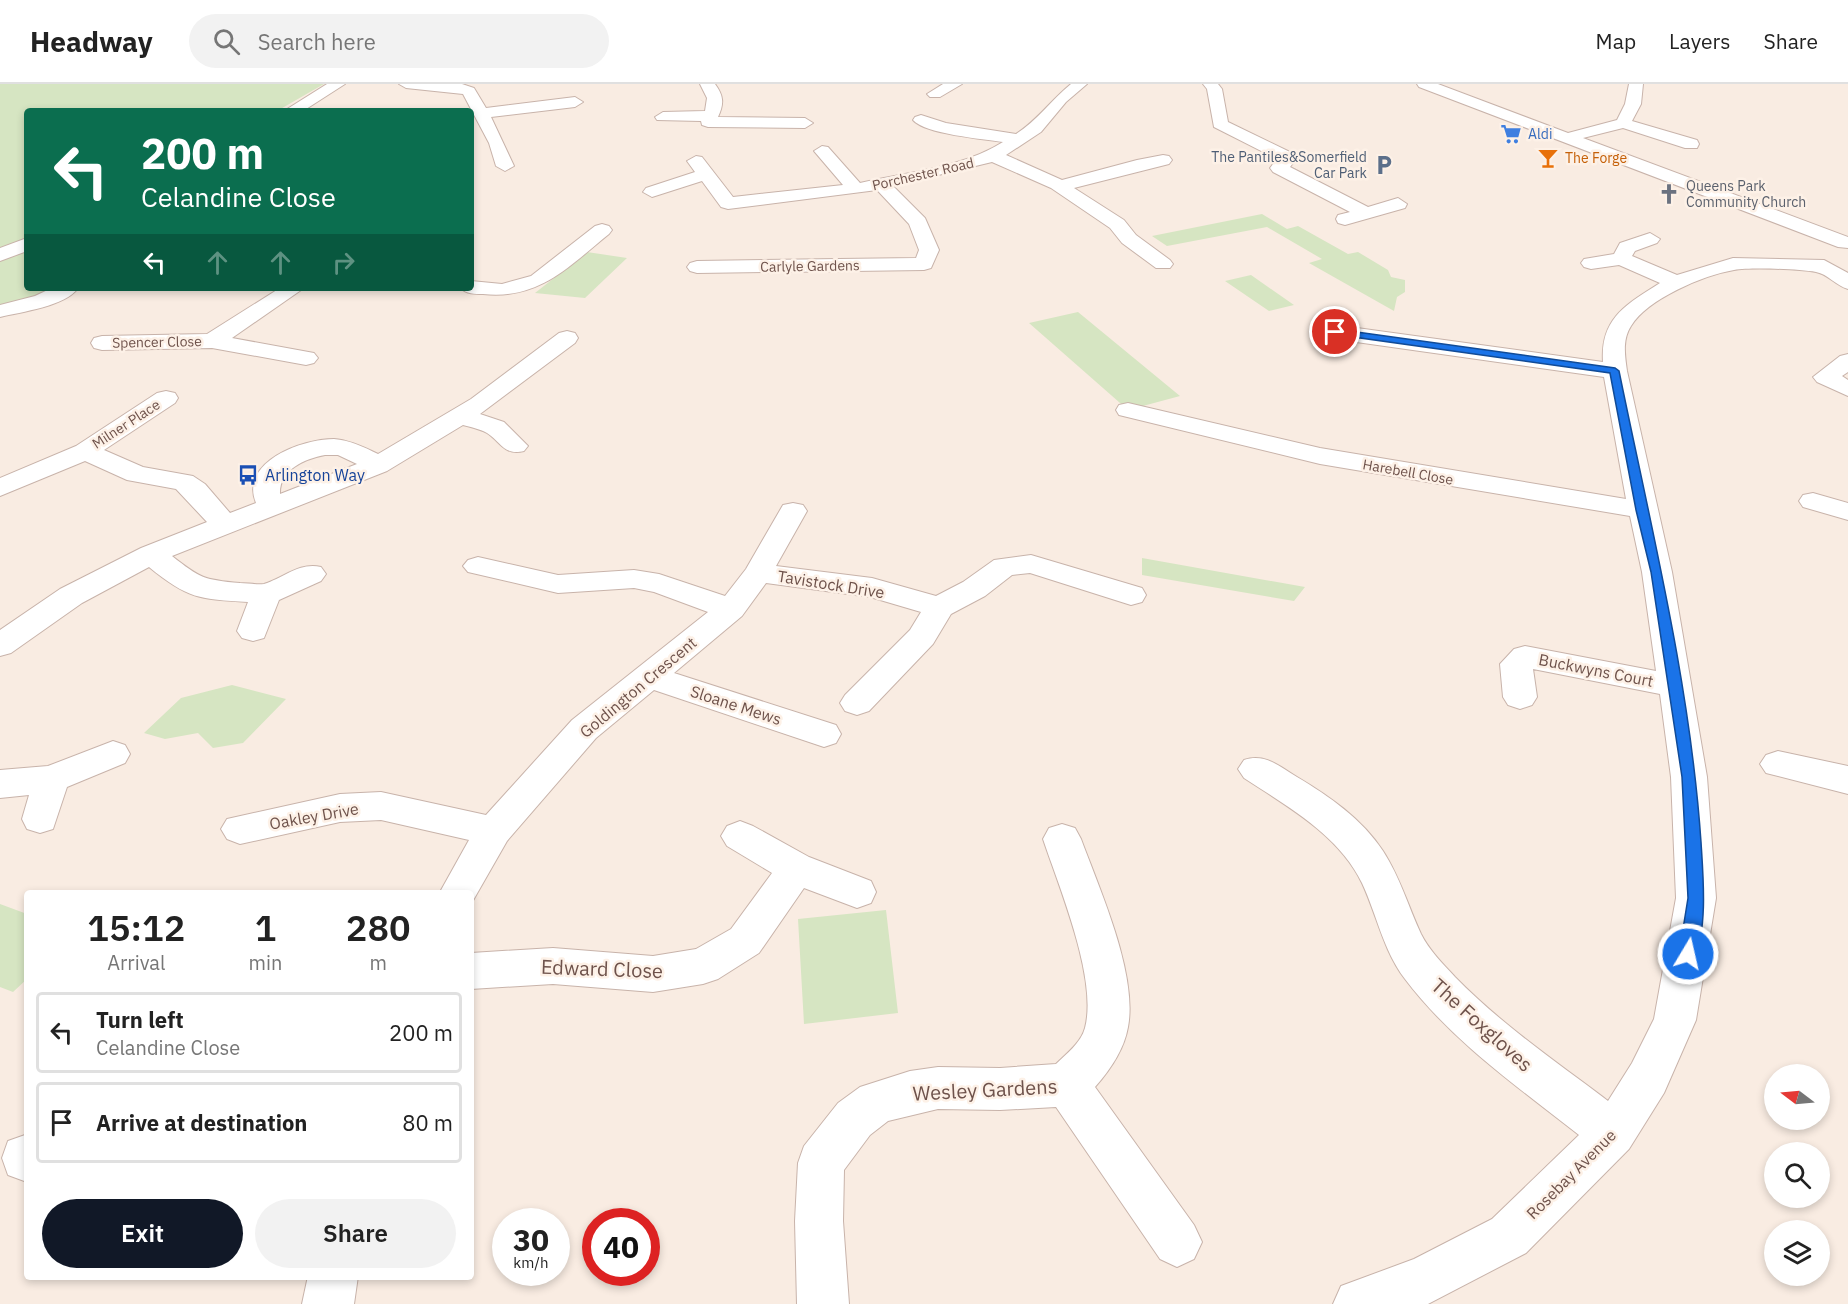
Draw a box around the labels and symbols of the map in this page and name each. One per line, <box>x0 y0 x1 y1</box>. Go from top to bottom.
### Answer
supermarket icon: Aldi <box>1499 122 1523 146</box>
place label: Aldi <box>1528 125 1552 143</box>
bar icon: The Forge <box>1536 146 1560 170</box>
place label: The Pantiles&Somerfield Car Park <box>1211 148 1368 182</box>
place label: The Forge <box>1565 149 1627 167</box>
parking icon: The Pantiles&Somerfield Car Park <box>1372 153 1396 177</box>
street label: Porchester Road <box>870 154 976 194</box>
place label: Queens Park Community Church <box>1686 177 1806 211</box>
church icon: Queens Park Community Church <box>1657 182 1681 206</box>
street label: Carlyle Gardens <box>760 256 860 276</box>
pin <box>1309 306 1360 357</box>
street label: Spencer Close <box>112 332 202 352</box>
street label: Milner Place <box>89 395 164 453</box>
street label: Harebell Close <box>1361 455 1455 489</box>
bus stop icon: Arlington Way <box>236 463 260 487</box>
place label: Arlington Way <box>265 465 365 485</box>
street label: Tavistock Drive <box>776 566 886 602</box>
street label: Goldington Crescent <box>576 632 700 742</box>
street label: Buckwyns Court <box>1537 649 1655 691</box>
street label: Sloane Mews <box>688 681 784 729</box>
street label: Oakley Drive <box>268 798 360 834</box>
position arrow <box>1656 922 1720 986</box>
street label: Edward Close <box>540 953 664 984</box>
street label: The Foxgloves <box>1426 972 1539 1077</box>
north arrow <box>1764 1064 1830 1130</box>
street label: Wesley Gardens <box>912 1072 1058 1107</box>
street label: Rosebay Avenue <box>1522 1125 1620 1223</box>
speed limit sign: 40 <box>582 1208 660 1286</box>

